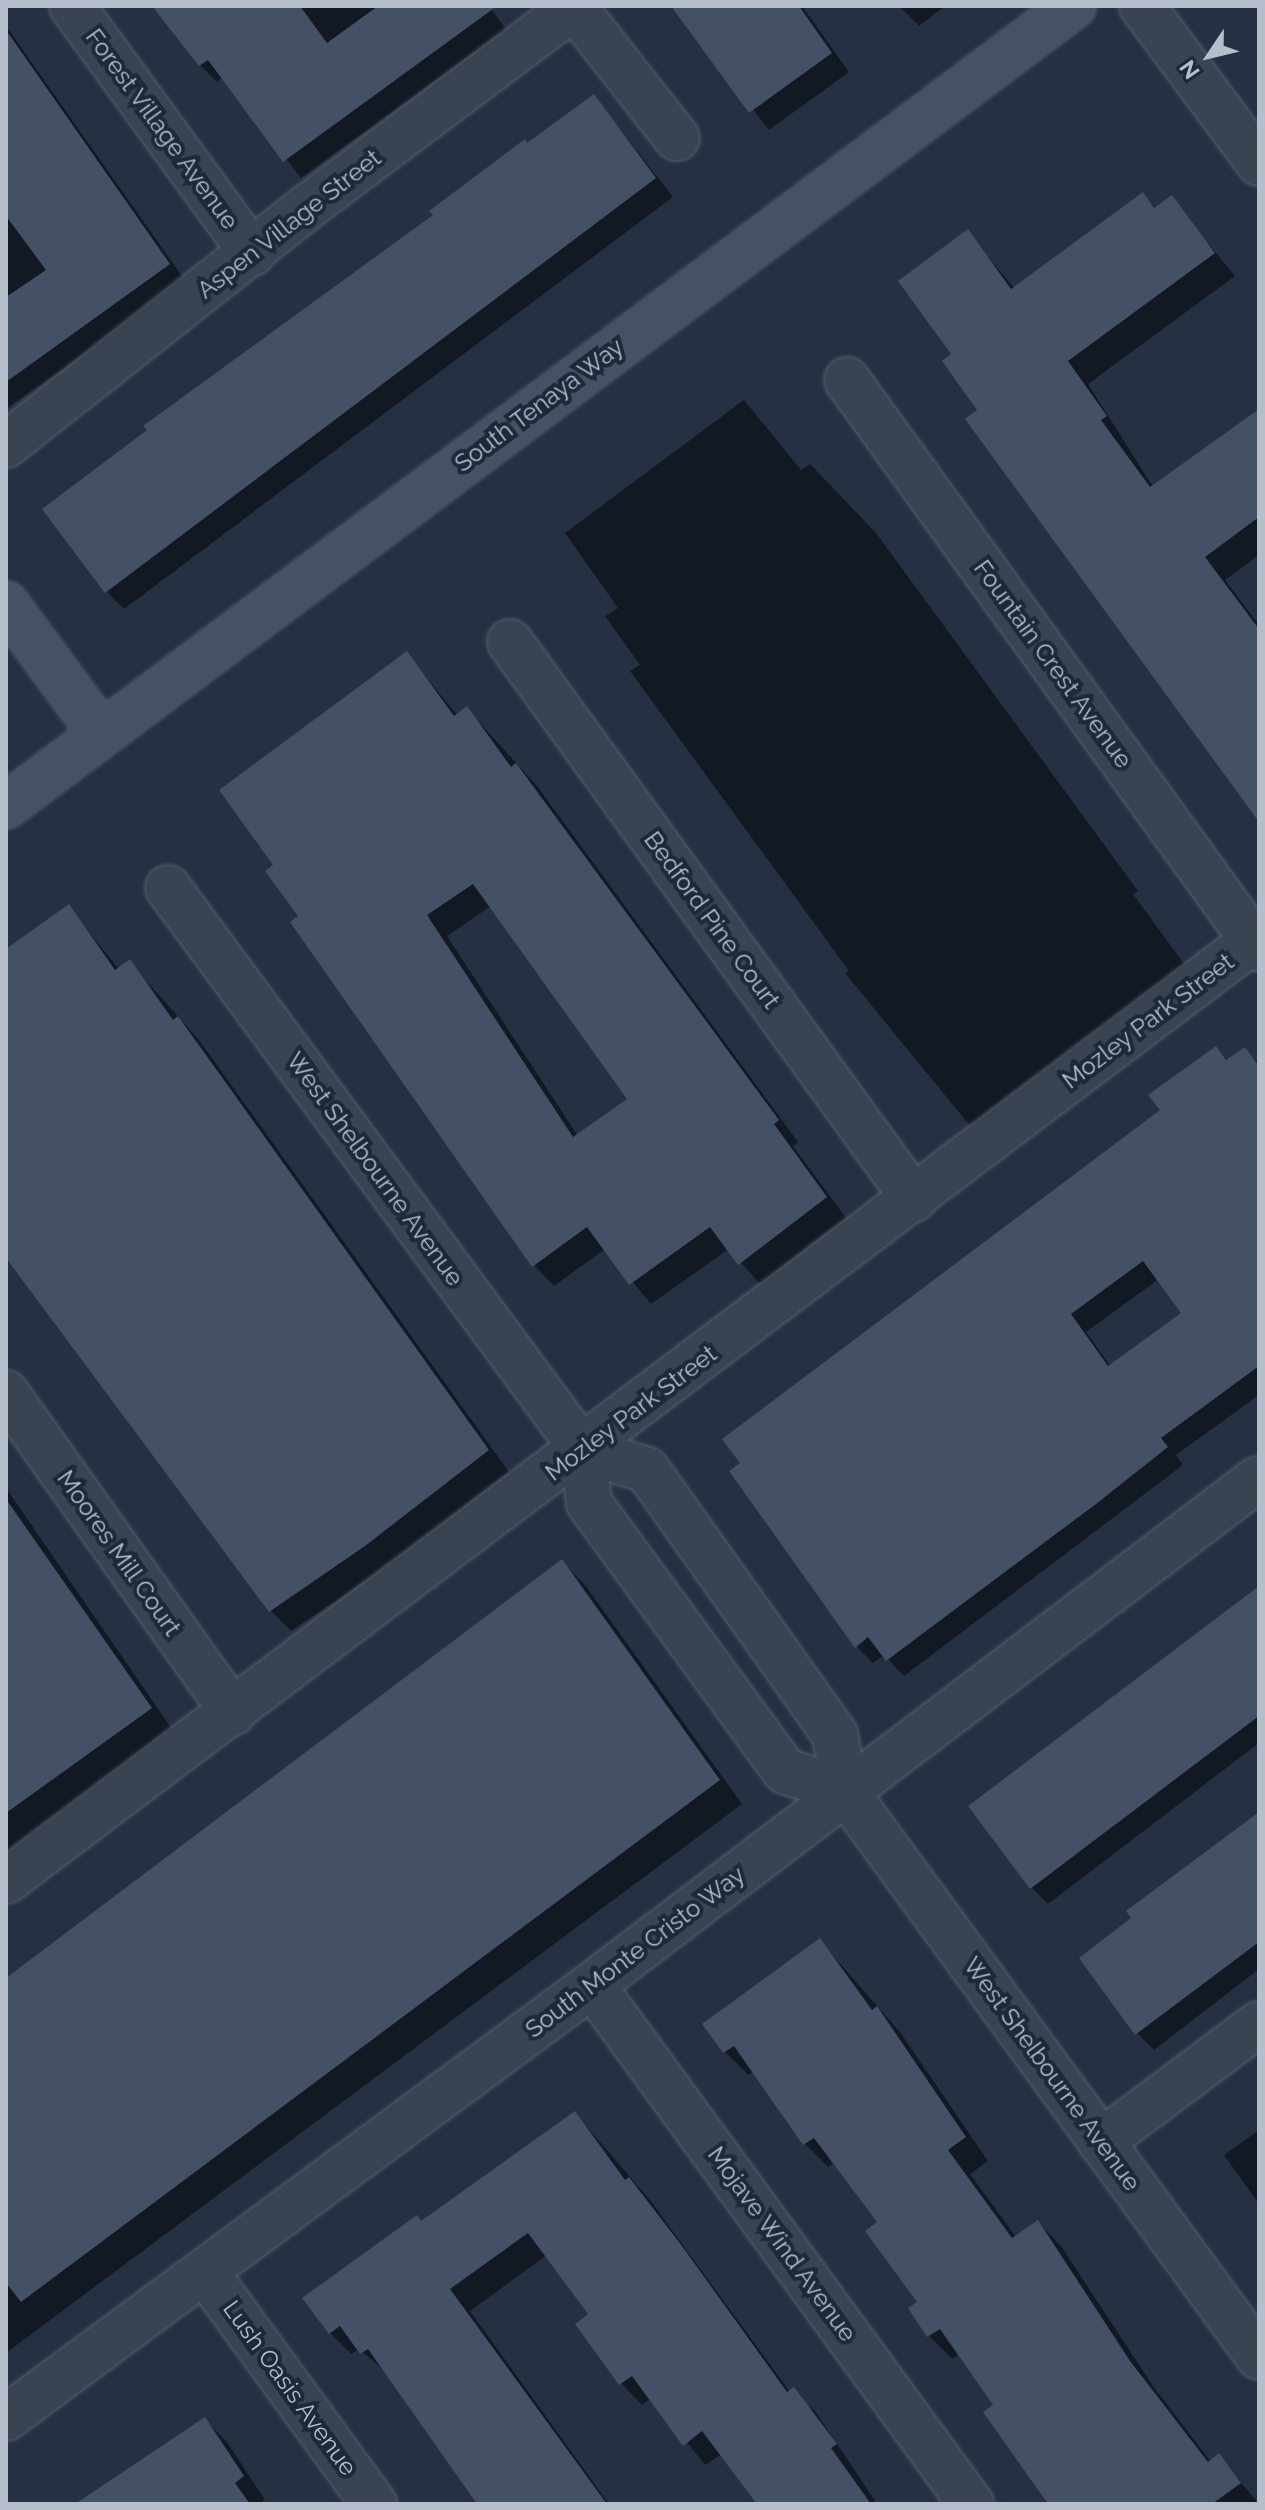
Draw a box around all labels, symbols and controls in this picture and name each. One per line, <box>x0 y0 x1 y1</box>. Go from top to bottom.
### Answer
north arrow <box>1169 16 1249 96</box>
street label: Forest Village Avenue <box>79 22 245 236</box>
text: N <box>1174 55 1205 84</box>
street label: Aspen Village Street <box>191 143 387 305</box>
street label: South Tenaya Way <box>448 332 630 478</box>
street label: Fountain Crest Avenue <box>968 554 1138 774</box>
street label: Bedford Pine Court <box>638 826 786 1014</box>
street label: Mozley Park Street <box>1056 947 1240 1095</box>
street label: West Shelbourne Avenue <box>280 1046 470 1292</box>
street label: Mozley Park Street <box>539 1339 723 1487</box>
street label: Moores Mill Court <box>51 1464 187 1642</box>
street label: South Monte Cristo Way <box>519 1860 751 2044</box>
street label: West Shelbourne Avenue <box>957 1951 1147 2197</box>
street label: Mojave Wind Avenue <box>701 2140 863 2348</box>
street label: Lush Oasis Avenue <box>217 2295 363 2481</box>

